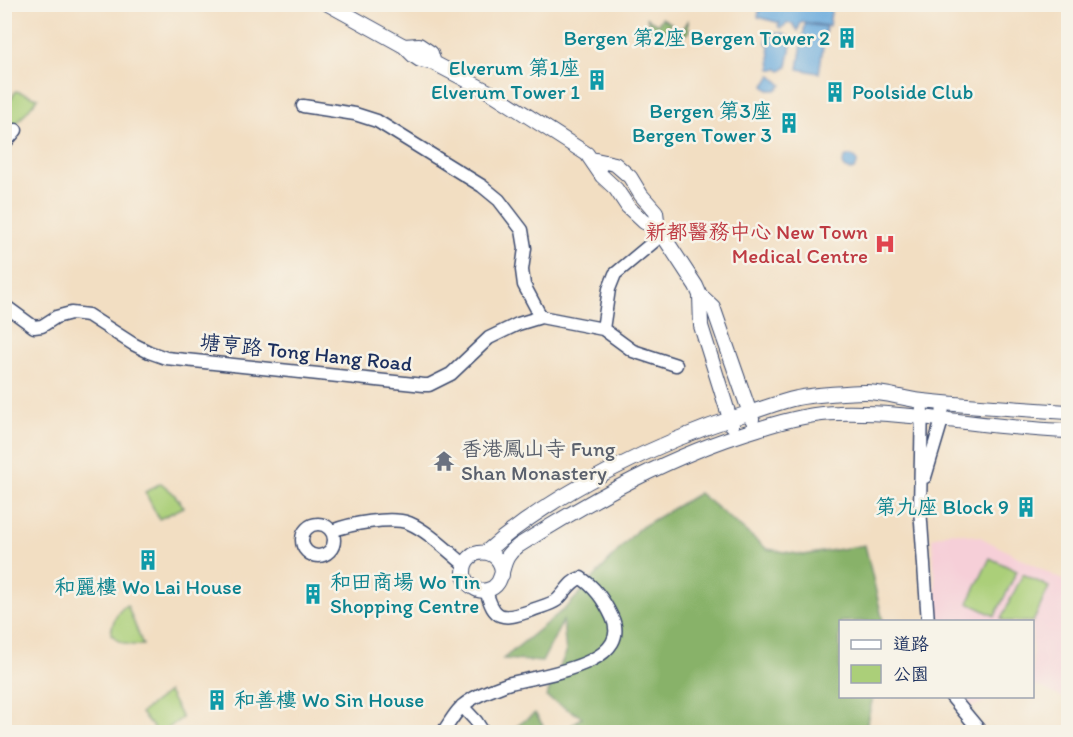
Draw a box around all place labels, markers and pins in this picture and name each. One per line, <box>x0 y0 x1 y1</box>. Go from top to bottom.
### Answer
place label: Bergen 第2座 Bergen Tower 2 <box>563 25 830 50</box>
building icon: Bergen 第2座 Bergen Tower 2 <box>835 26 859 50</box>
place label: Elverum 第1座 Elverum Tower 1 <box>431 55 580 104</box>
building icon: Elverum 第1座 Elverum Tower 1 <box>585 68 609 92</box>
place label: Poolside Club <box>852 79 973 104</box>
building icon: Poolside Club <box>823 80 847 104</box>
place label: Bergen 第3座 Bergen Tower 3 <box>632 98 772 147</box>
building icon: Bergen 第3座 Bergen Tower 3 <box>777 111 801 135</box>
place label: 新都醫務中心 New Town Medical Centre <box>645 219 868 268</box>
hospital icon: 新都醫務中心 New Town Medical Centre <box>873 232 897 256</box>
place label: 香港鳳山寺 Fung Shan Monastery <box>461 436 616 485</box>
temple icon: 香港鳳山寺 Fung Shan Monastery <box>432 449 456 473</box>
place label: 第九座 Block 9 <box>875 494 1009 519</box>
building icon: 第九座 Block 9 <box>1014 495 1038 519</box>
building icon: 和麗樓 Wo Lai House <box>136 548 160 572</box>
place label: 和田商場 Wo Tin Shopping Centre <box>330 569 481 618</box>
place label: 和麗樓 Wo Lai House <box>54 574 242 599</box>
building icon: 和田商場 Wo Tin Shopping Centre <box>301 582 325 606</box>
place label: 和善樓 Wo Sin House <box>234 687 424 712</box>
building icon: 和善樓 Wo Sin House <box>205 688 229 712</box>

